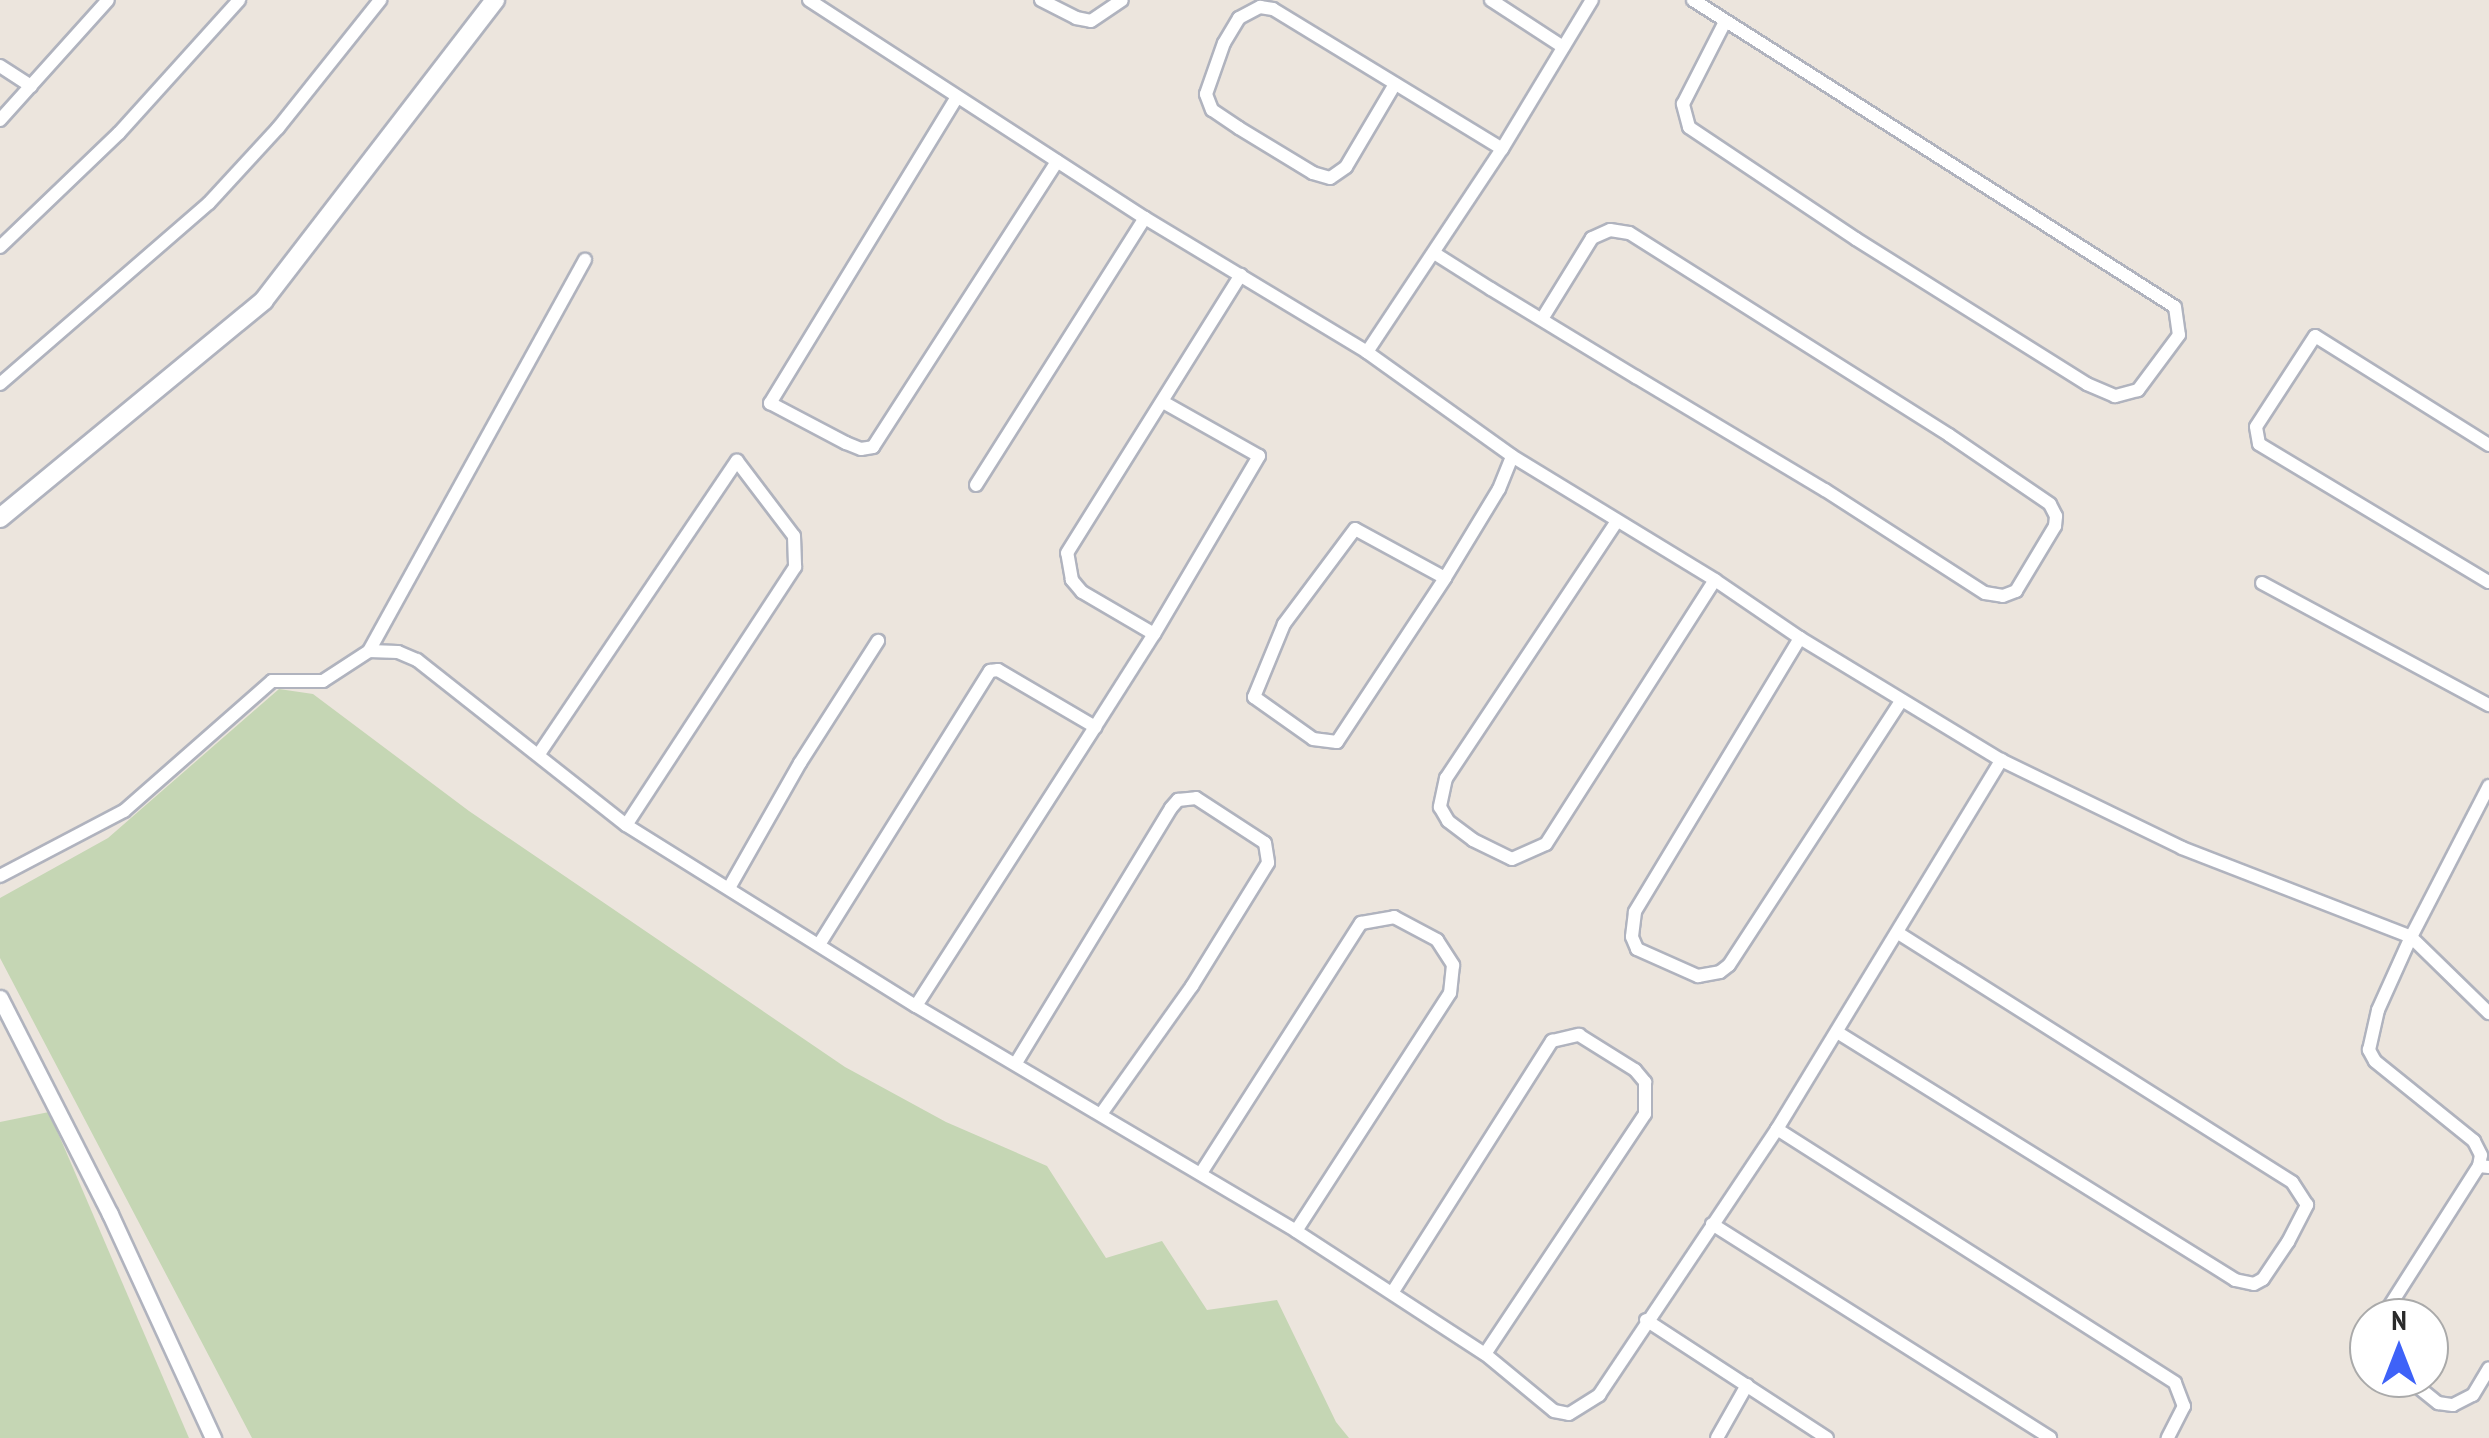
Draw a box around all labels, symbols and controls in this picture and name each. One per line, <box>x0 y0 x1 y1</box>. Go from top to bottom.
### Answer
north arrow <box>2349 1298 2449 1398</box>
text: N <box>2391 1301 2407 1338</box>

